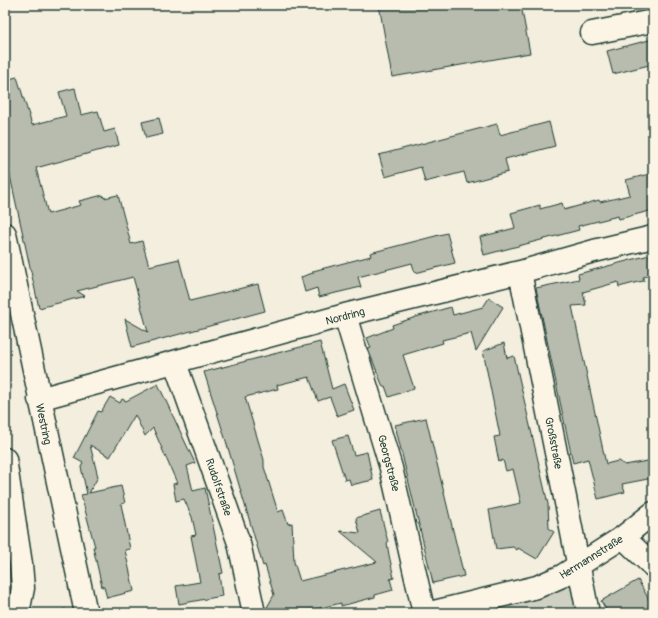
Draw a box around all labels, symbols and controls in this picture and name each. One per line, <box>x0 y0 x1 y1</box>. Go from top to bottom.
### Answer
street label: Nordring <box>324 305 367 328</box>
street label: Westring <box>33 402 54 446</box>
street label: Großstraße <box>542 416 565 471</box>
street label: Georgstraße <box>375 433 402 493</box>
street label: Rudolfstraße <box>203 457 235 518</box>
street label: Hermannstraße <box>557 532 626 582</box>

